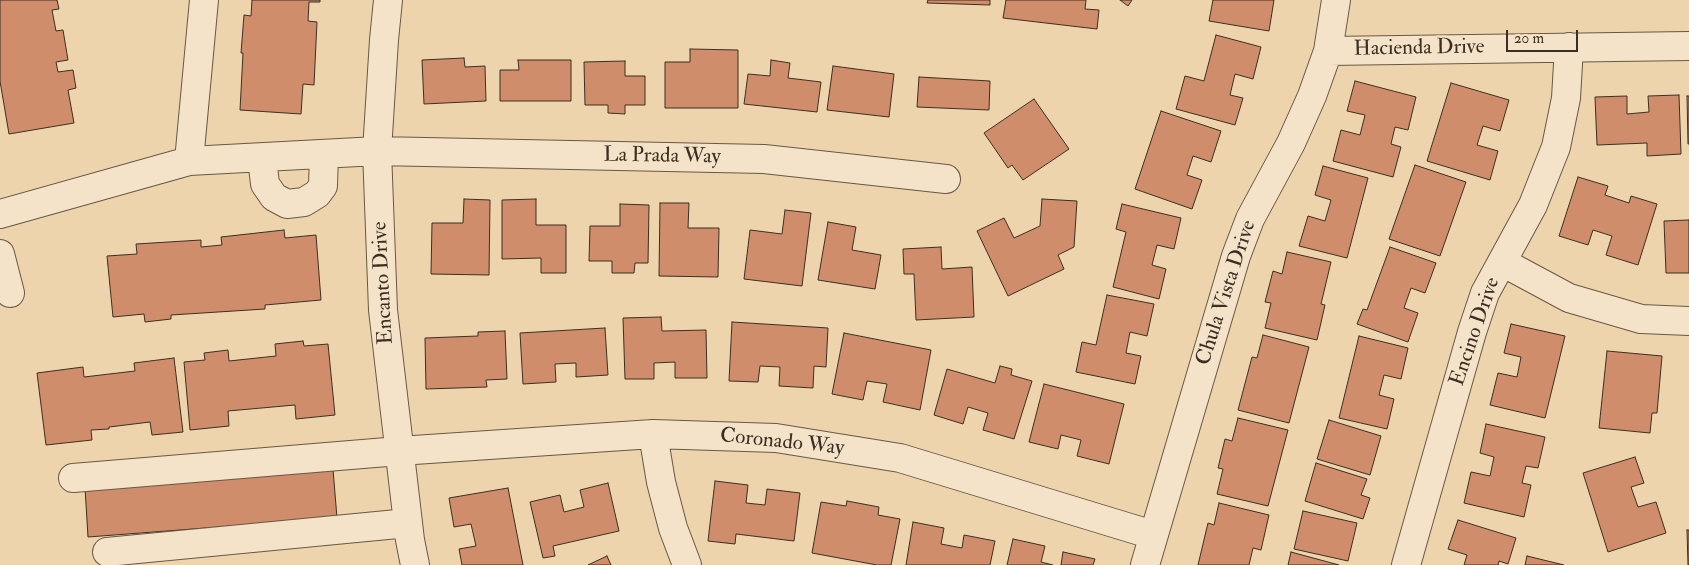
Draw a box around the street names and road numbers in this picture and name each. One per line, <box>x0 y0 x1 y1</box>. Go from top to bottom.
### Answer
street label: Hacienda Drive <box>1353 35 1485 63</box>
street label: La Prada Way <box>603 143 721 171</box>
street label: Chula Vista Drive <box>1192 217 1262 369</box>
street label: Encanto Drive <box>368 221 400 345</box>
street label: Encino Drive <box>1446 274 1506 390</box>
street label: Coronado Way <box>719 424 845 462</box>

